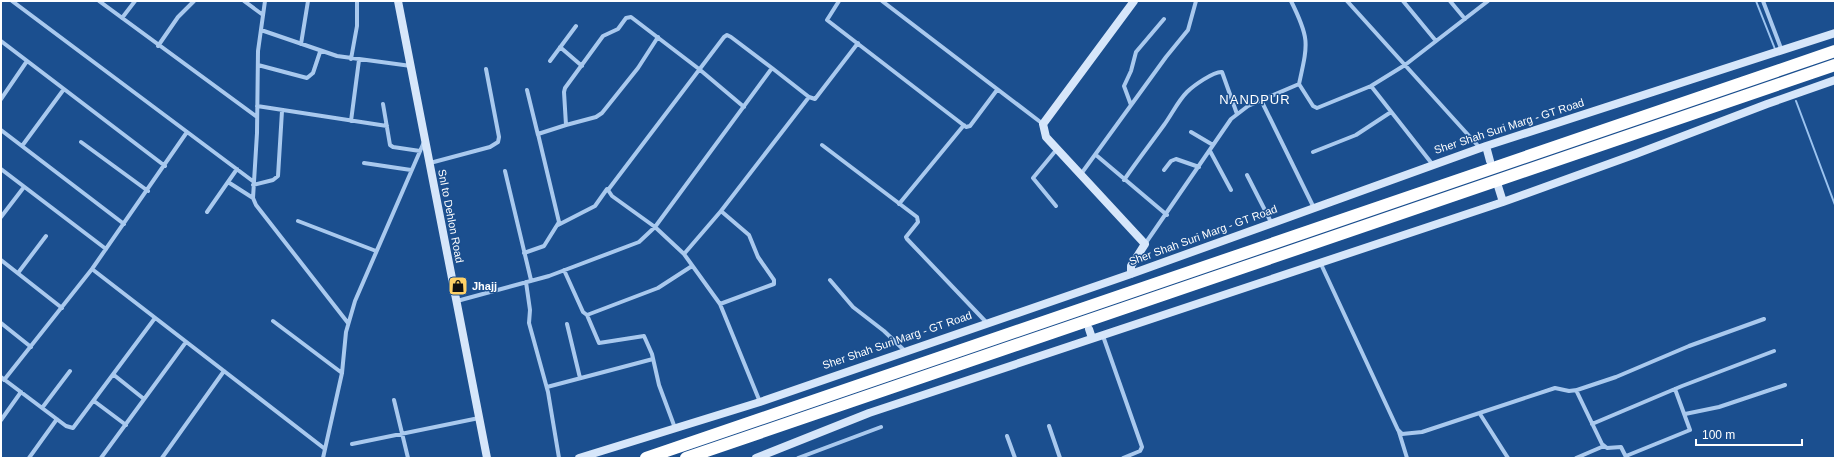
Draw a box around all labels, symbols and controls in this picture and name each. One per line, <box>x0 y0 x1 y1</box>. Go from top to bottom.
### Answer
district label: NANDPUR <box>1219 92 1291 107</box>
street label: Sher Shah Suri Marg - GT Road <box>1433 96 1585 156</box>
street label: Snl to Dehlon Road <box>436 168 466 264</box>
street label: Sher Shah Suri Marg - GT Road <box>1127 203 1279 267</box>
shop icon: Jhajj <box>447 275 469 297</box>
place label: Jhajj <box>472 280 497 292</box>
street label: Sher Shah Suri Marg - GT Road <box>821 309 973 371</box>
scale bar <box>1696 421 1802 447</box>
text: 100 m <box>1702 428 1735 442</box>

